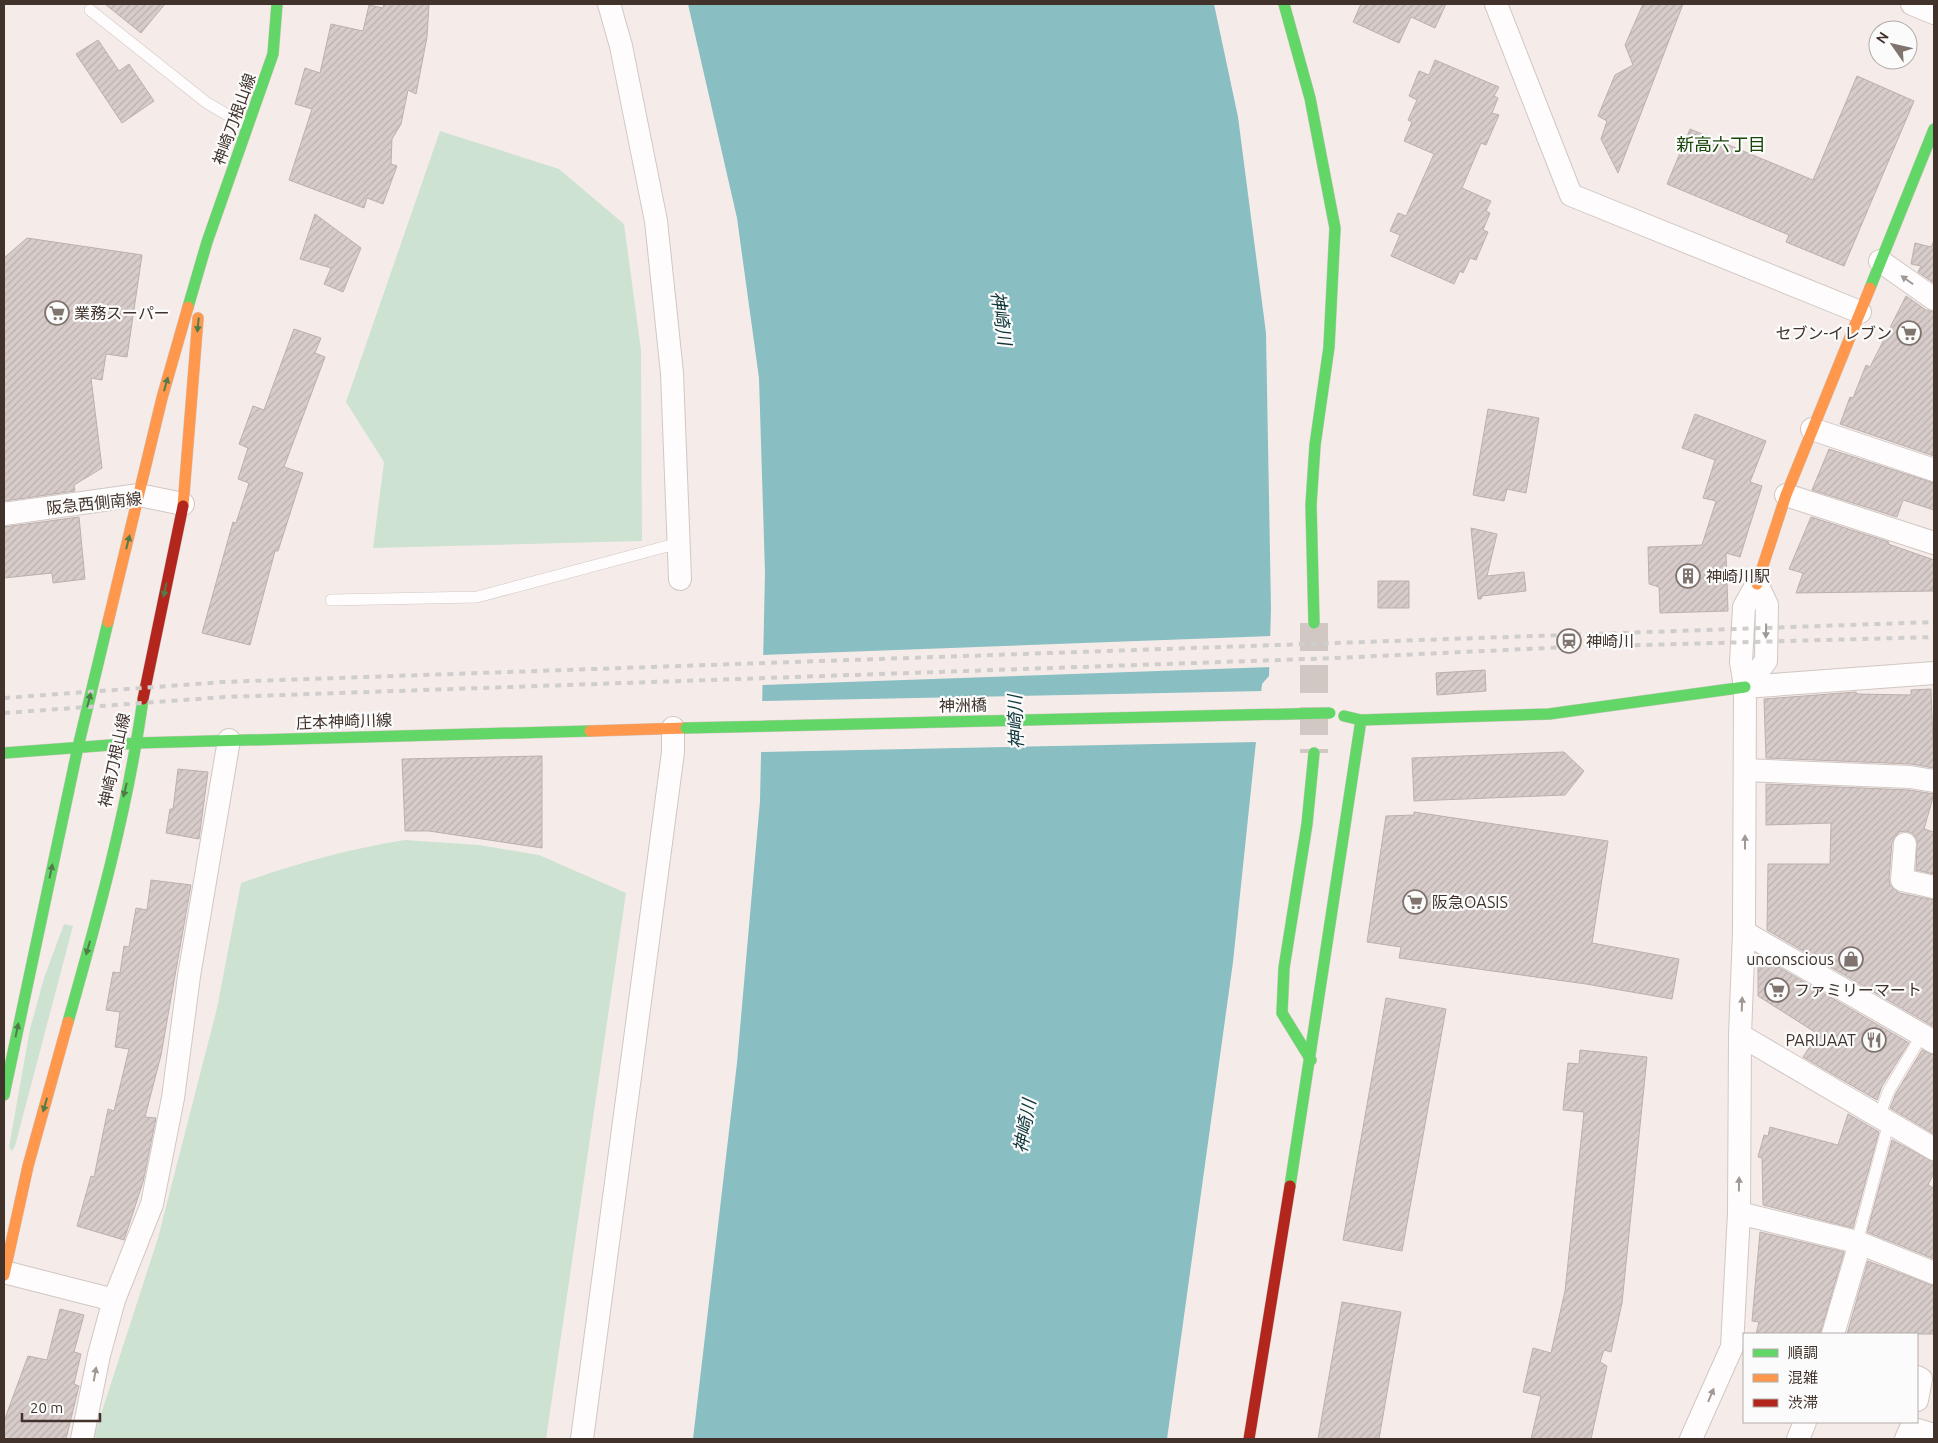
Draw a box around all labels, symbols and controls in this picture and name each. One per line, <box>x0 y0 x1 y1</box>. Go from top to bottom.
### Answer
north arrow <box>1868 20 1918 70</box>
text: N <box>1873 29 1892 47</box>
street label: 神崎刀根山線 <box>209 71 259 167</box>
district label: 新高六丁目 <box>1676 134 1766 154</box>
one-way arrow <box>1900 275 1914 285</box>
water label: 神崎川 <box>988 290 1016 348</box>
supermarket icon: 業務スーパー <box>44 300 70 326</box>
place label: 業務スーパー <box>74 304 170 322</box>
one-way arrow <box>194 317 202 333</box>
supermarket icon: セブン-イレブン <box>1896 320 1922 346</box>
place label: セブン-イレブン <box>1775 324 1892 342</box>
one-way arrow <box>162 377 170 392</box>
street label: 阪急西側南線 <box>45 489 143 517</box>
one-way arrow <box>124 535 132 550</box>
building icon: 神崎川駅 <box>1675 563 1701 589</box>
place label: 神崎川駅 <box>1706 567 1770 585</box>
one-way arrow <box>161 583 169 599</box>
one-way arrow <box>1762 623 1770 639</box>
station icon: 神崎川 <box>1556 628 1582 654</box>
place label: 神崎川 <box>1586 632 1634 650</box>
one-way arrow <box>85 693 93 708</box>
water label: 神崎川 <box>1004 693 1026 749</box>
street label: 神洲橋 <box>939 696 987 714</box>
street label: 庄本神崎川線 <box>296 710 392 732</box>
street label: 神崎刀根山線 <box>95 711 133 809</box>
one-way arrow <box>121 782 129 797</box>
one-way arrow <box>1741 833 1749 849</box>
one-way arrow <box>47 863 55 878</box>
supermarket icon: 阪急OASIS <box>1402 889 1428 915</box>
place label: 阪急OASIS <box>1432 893 1508 911</box>
one-way arrow <box>84 941 92 956</box>
shop icon: unconscious <box>1838 946 1864 972</box>
place label: unconscious <box>1746 950 1834 968</box>
supermarket icon: ファミリーマート <box>1764 977 1790 1003</box>
place label: ファミリーマート <box>1794 981 1922 999</box>
one-way arrow <box>1738 996 1746 1012</box>
one-way arrow <box>14 1021 22 1037</box>
restaurant icon: PARIJAAT <box>1861 1027 1887 1053</box>
place label: PARIJAAT <box>1785 1031 1856 1049</box>
water label: 神崎川 <box>1009 1096 1039 1154</box>
one-way arrow <box>40 1097 48 1112</box>
one-way arrow <box>1735 1176 1743 1192</box>
legend <box>1743 1333 1918 1423</box>
text: 順調 <box>1788 1344 1818 1361</box>
one-way arrow <box>92 1366 100 1382</box>
text: 混雑 <box>1788 1369 1818 1386</box>
one-way arrow <box>1707 1388 1715 1402</box>
scale bar <box>22 1390 100 1422</box>
text: 渋滞 <box>1788 1394 1818 1411</box>
text: 20 m <box>30 1399 63 1416</box>

